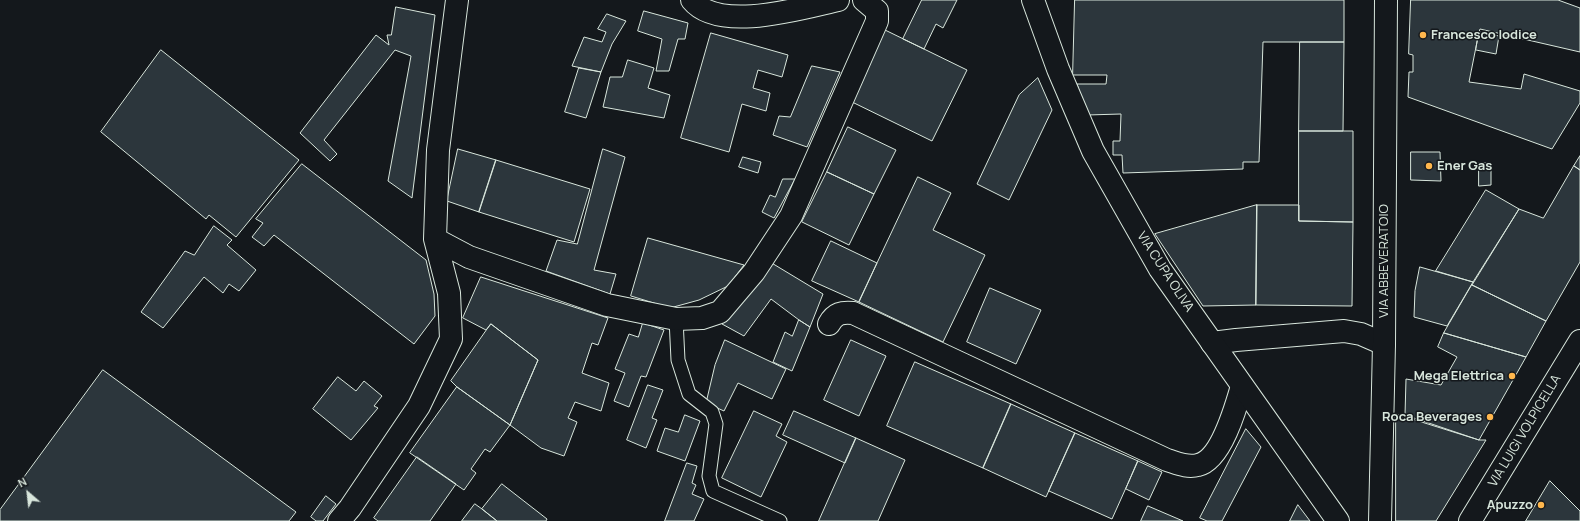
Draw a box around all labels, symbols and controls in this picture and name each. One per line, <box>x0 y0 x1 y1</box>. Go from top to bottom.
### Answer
place label: Francesco Iodice <box>1431 27 1537 43</box>
marker: Francesco Iodice <box>1418 30 1428 40</box>
place label: Ener Gas <box>1437 158 1492 174</box>
marker: Ener Gas <box>1424 161 1434 171</box>
street label: VIA ABBEVERATOIO <box>1376 204 1392 318</box>
street label: VIA CUPA OLIVA <box>1133 229 1197 315</box>
place label: Mega Elettrica <box>1414 368 1504 384</box>
marker: Mega Elettrica <box>1507 371 1517 381</box>
street label: VIA LUIGI VOLPICELLA <box>1485 372 1565 490</box>
place label: Roca Beverages <box>1382 409 1482 425</box>
marker: Roca Beverages <box>1485 412 1495 422</box>
north arrow <box>8 473 48 513</box>
text: N <box>15 473 29 490</box>
place label: Apuzzo <box>1487 497 1533 513</box>
marker: Apuzzo <box>1536 500 1546 510</box>

